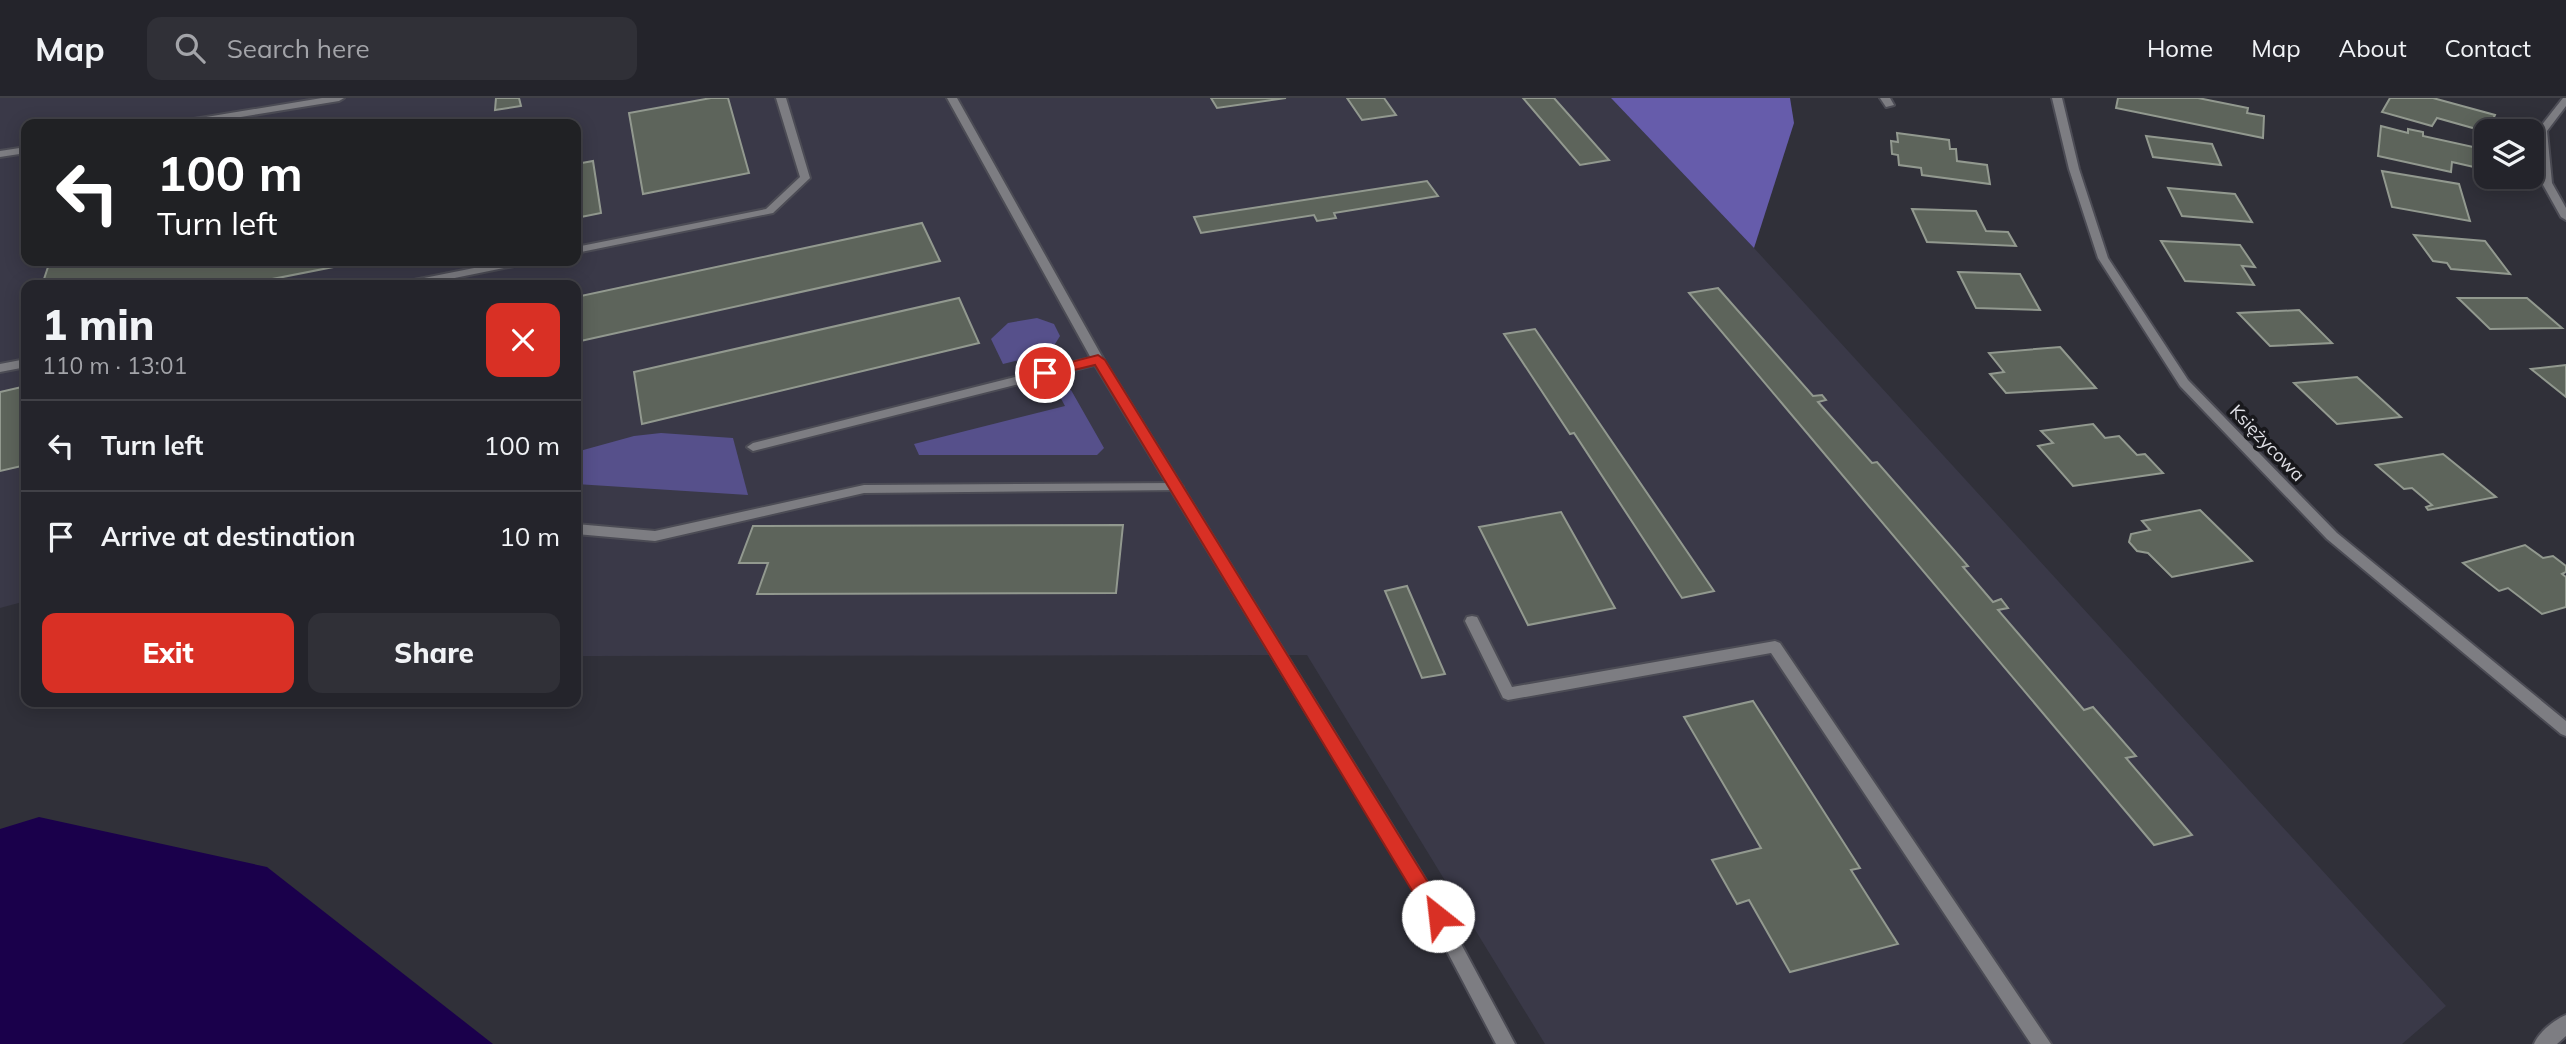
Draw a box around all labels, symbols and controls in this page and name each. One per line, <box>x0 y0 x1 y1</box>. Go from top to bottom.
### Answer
search box <box>147 17 637 80</box>
text: Map <box>35 28 105 69</box>
icon: search <box>171 29 209 67</box>
text: Search here <box>227 32 370 65</box>
text: Home <box>2147 33 2213 63</box>
text: Map <box>2251 33 2301 63</box>
text: About <box>2339 33 2407 63</box>
text: Contact <box>2445 33 2531 63</box>
map controls <box>2474 119 2544 189</box>
button: layers <box>2474 119 2544 189</box>
text: 100 m <box>157 142 303 203</box>
icon: left <box>42 147 133 238</box>
text: Turn left <box>157 203 277 243</box>
text: 1 min <box>42 298 155 351</box>
button: close <box>486 303 560 377</box>
pin <box>1015 343 1075 403</box>
text: 110 m · 13:01 <box>42 351 187 380</box>
icon: arrive <box>1026 354 1064 392</box>
street label: Księżycowa <box>2225 399 2310 486</box>
icon: left <box>42 427 80 465</box>
text: Turn left <box>101 429 203 462</box>
text: 100 m <box>484 429 560 462</box>
icon: arrive <box>42 518 80 556</box>
text: Arrive at destination <box>101 520 356 553</box>
text: 10 m <box>499 520 560 553</box>
button: Exit <box>42 613 294 693</box>
button: Share <box>308 613 560 693</box>
position arrow <box>1401 879 1475 953</box>

